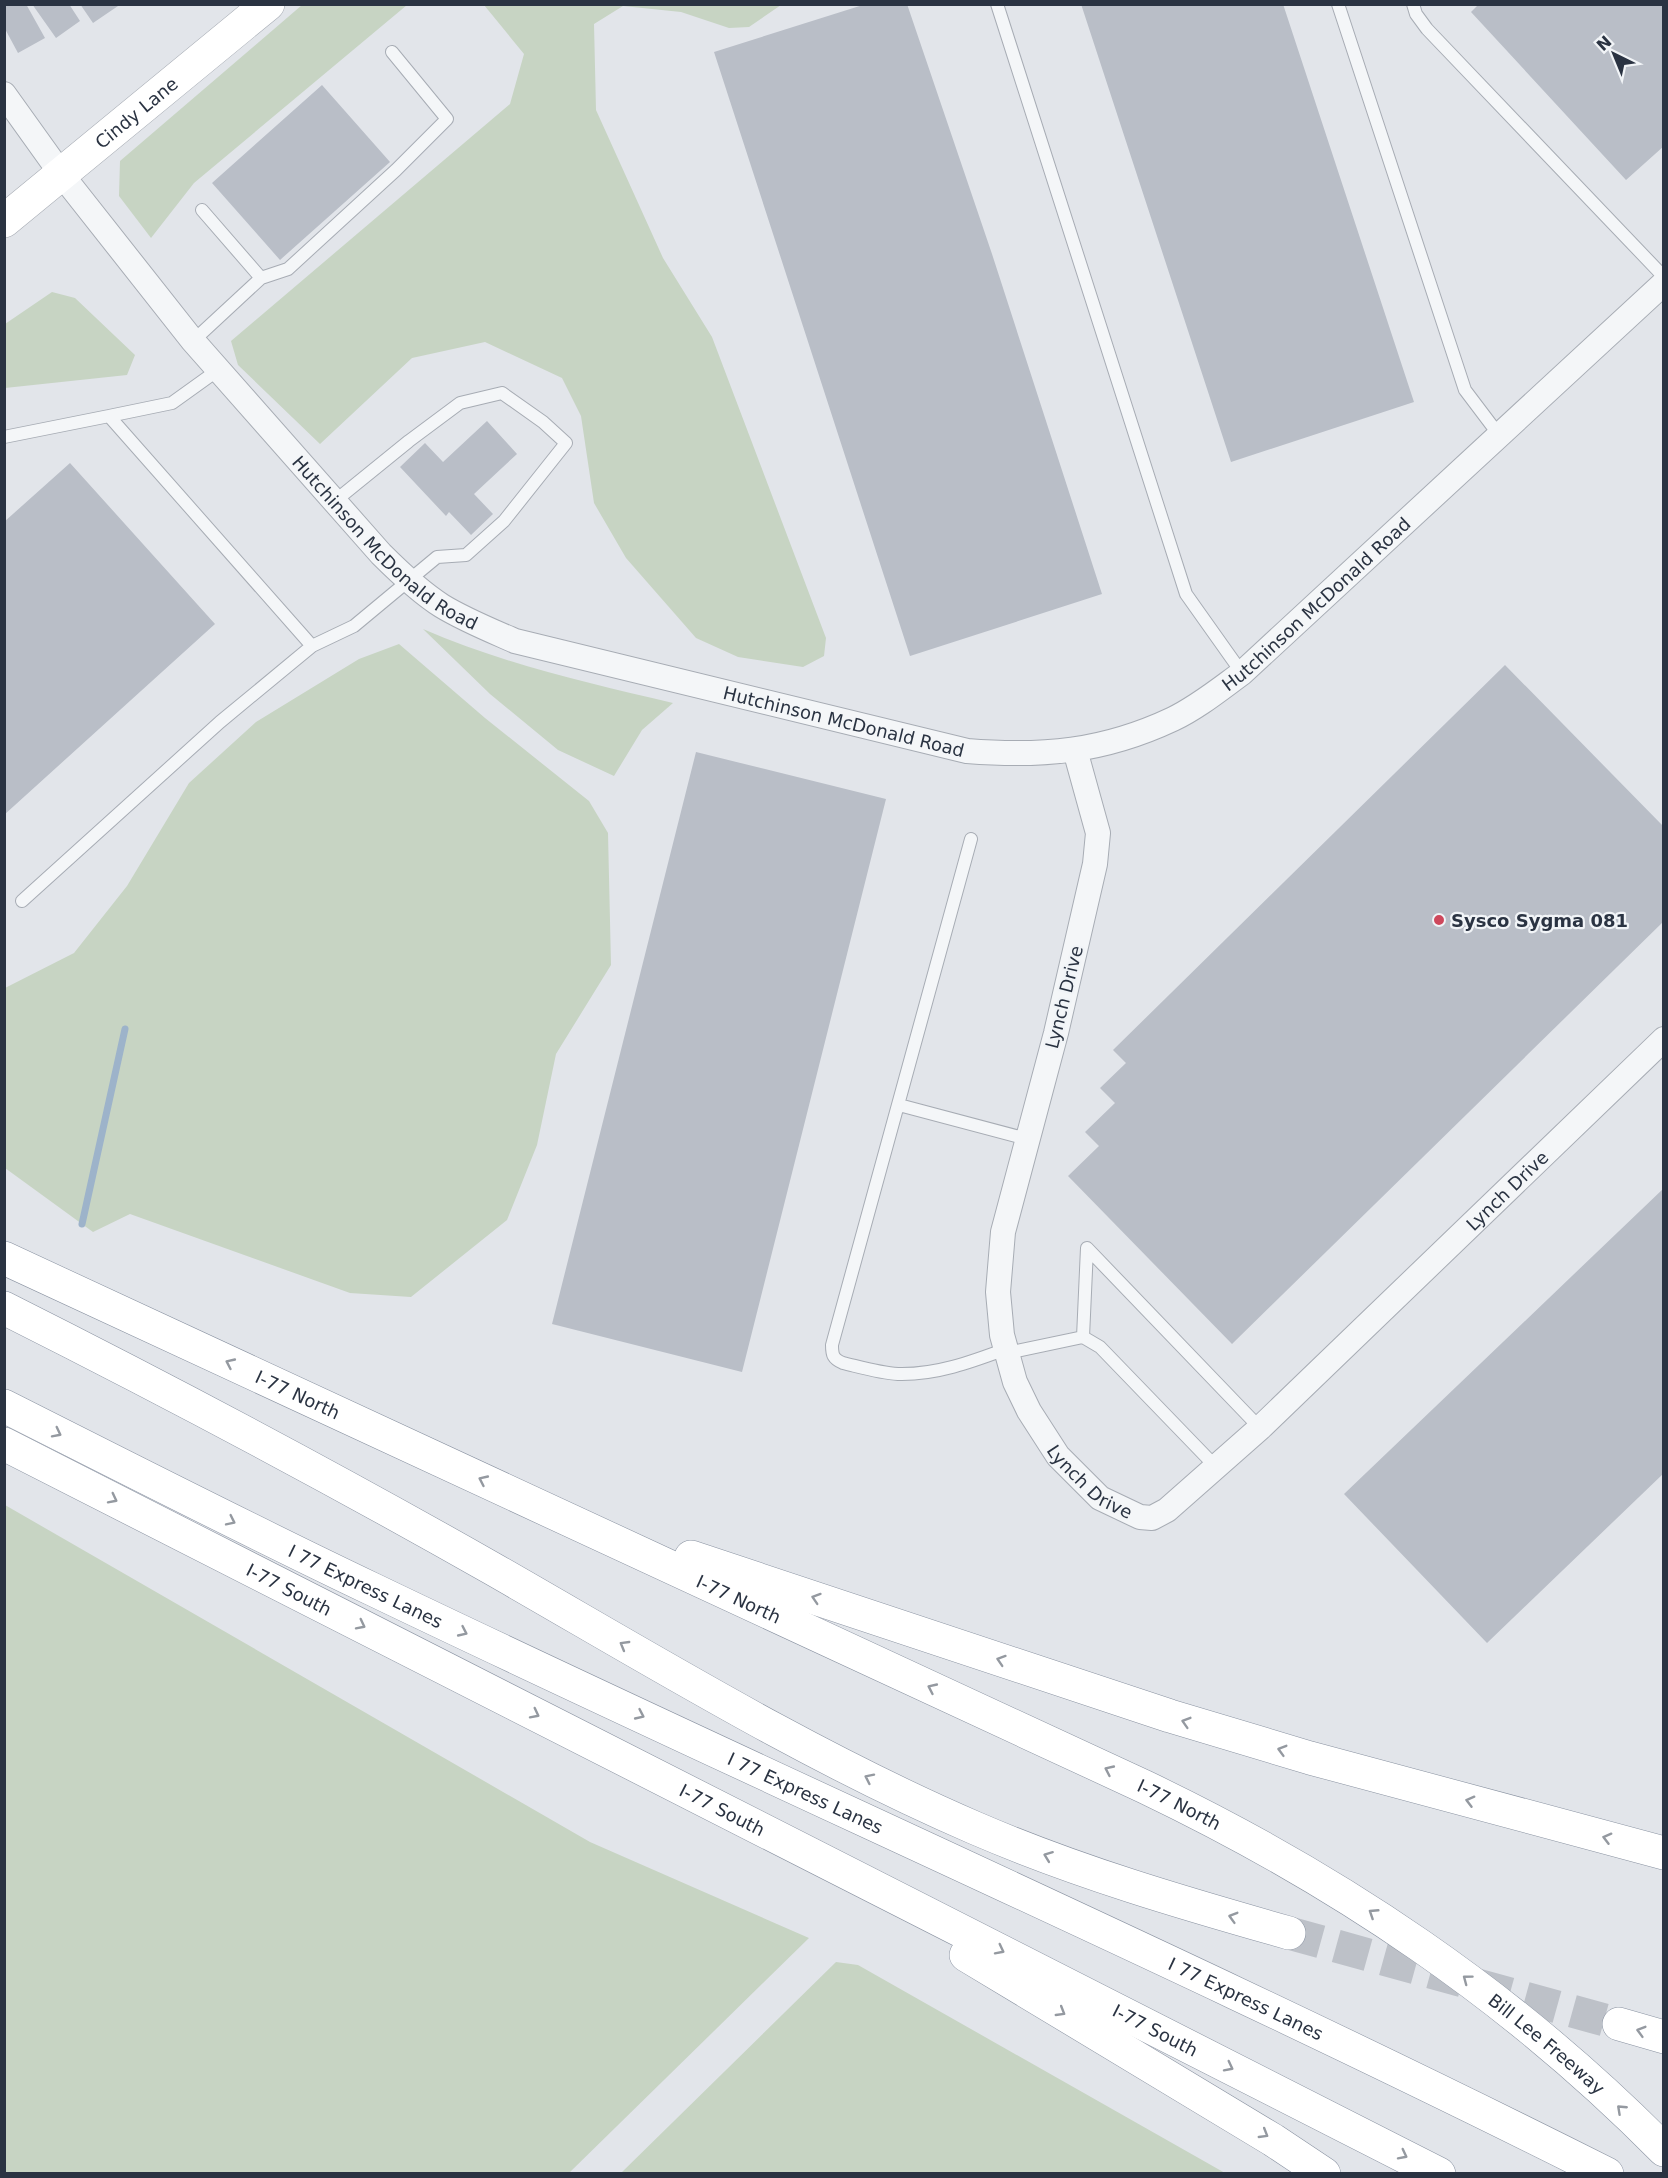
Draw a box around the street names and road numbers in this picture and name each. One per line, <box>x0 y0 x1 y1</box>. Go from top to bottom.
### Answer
street label: Cindy Lane <box>91 72 182 152</box>
street label: Hutchinson McDonald Road <box>288 451 481 634</box>
street label: Hutchinson McDonald Road <box>1218 513 1414 695</box>
street label: Hutchinson McDonald Road <box>721 682 967 761</box>
street label: Lynch Drive <box>1041 943 1087 1051</box>
street label: Lynch Drive <box>1462 1146 1552 1234</box>
street label: I-77 North <box>252 1366 344 1423</box>
street label: Lynch Drive <box>1043 1441 1136 1522</box>
street label: I 77 Express Lanes <box>285 1540 446 1632</box>
street label: I-77 South <box>243 1559 335 1619</box>
street label: I-77 North <box>693 1570 784 1627</box>
street label: I 77 Express Lanes <box>725 1748 886 1838</box>
street label: I-77 North <box>1134 1774 1225 1834</box>
street label: I-77 South <box>676 1779 769 1840</box>
street label: I 77 Express Lanes <box>1165 1953 1327 2044</box>
street label: Bill Lee Freeway <box>1485 1989 1610 2099</box>
street label: I-77 South <box>1109 1999 1202 2060</box>

